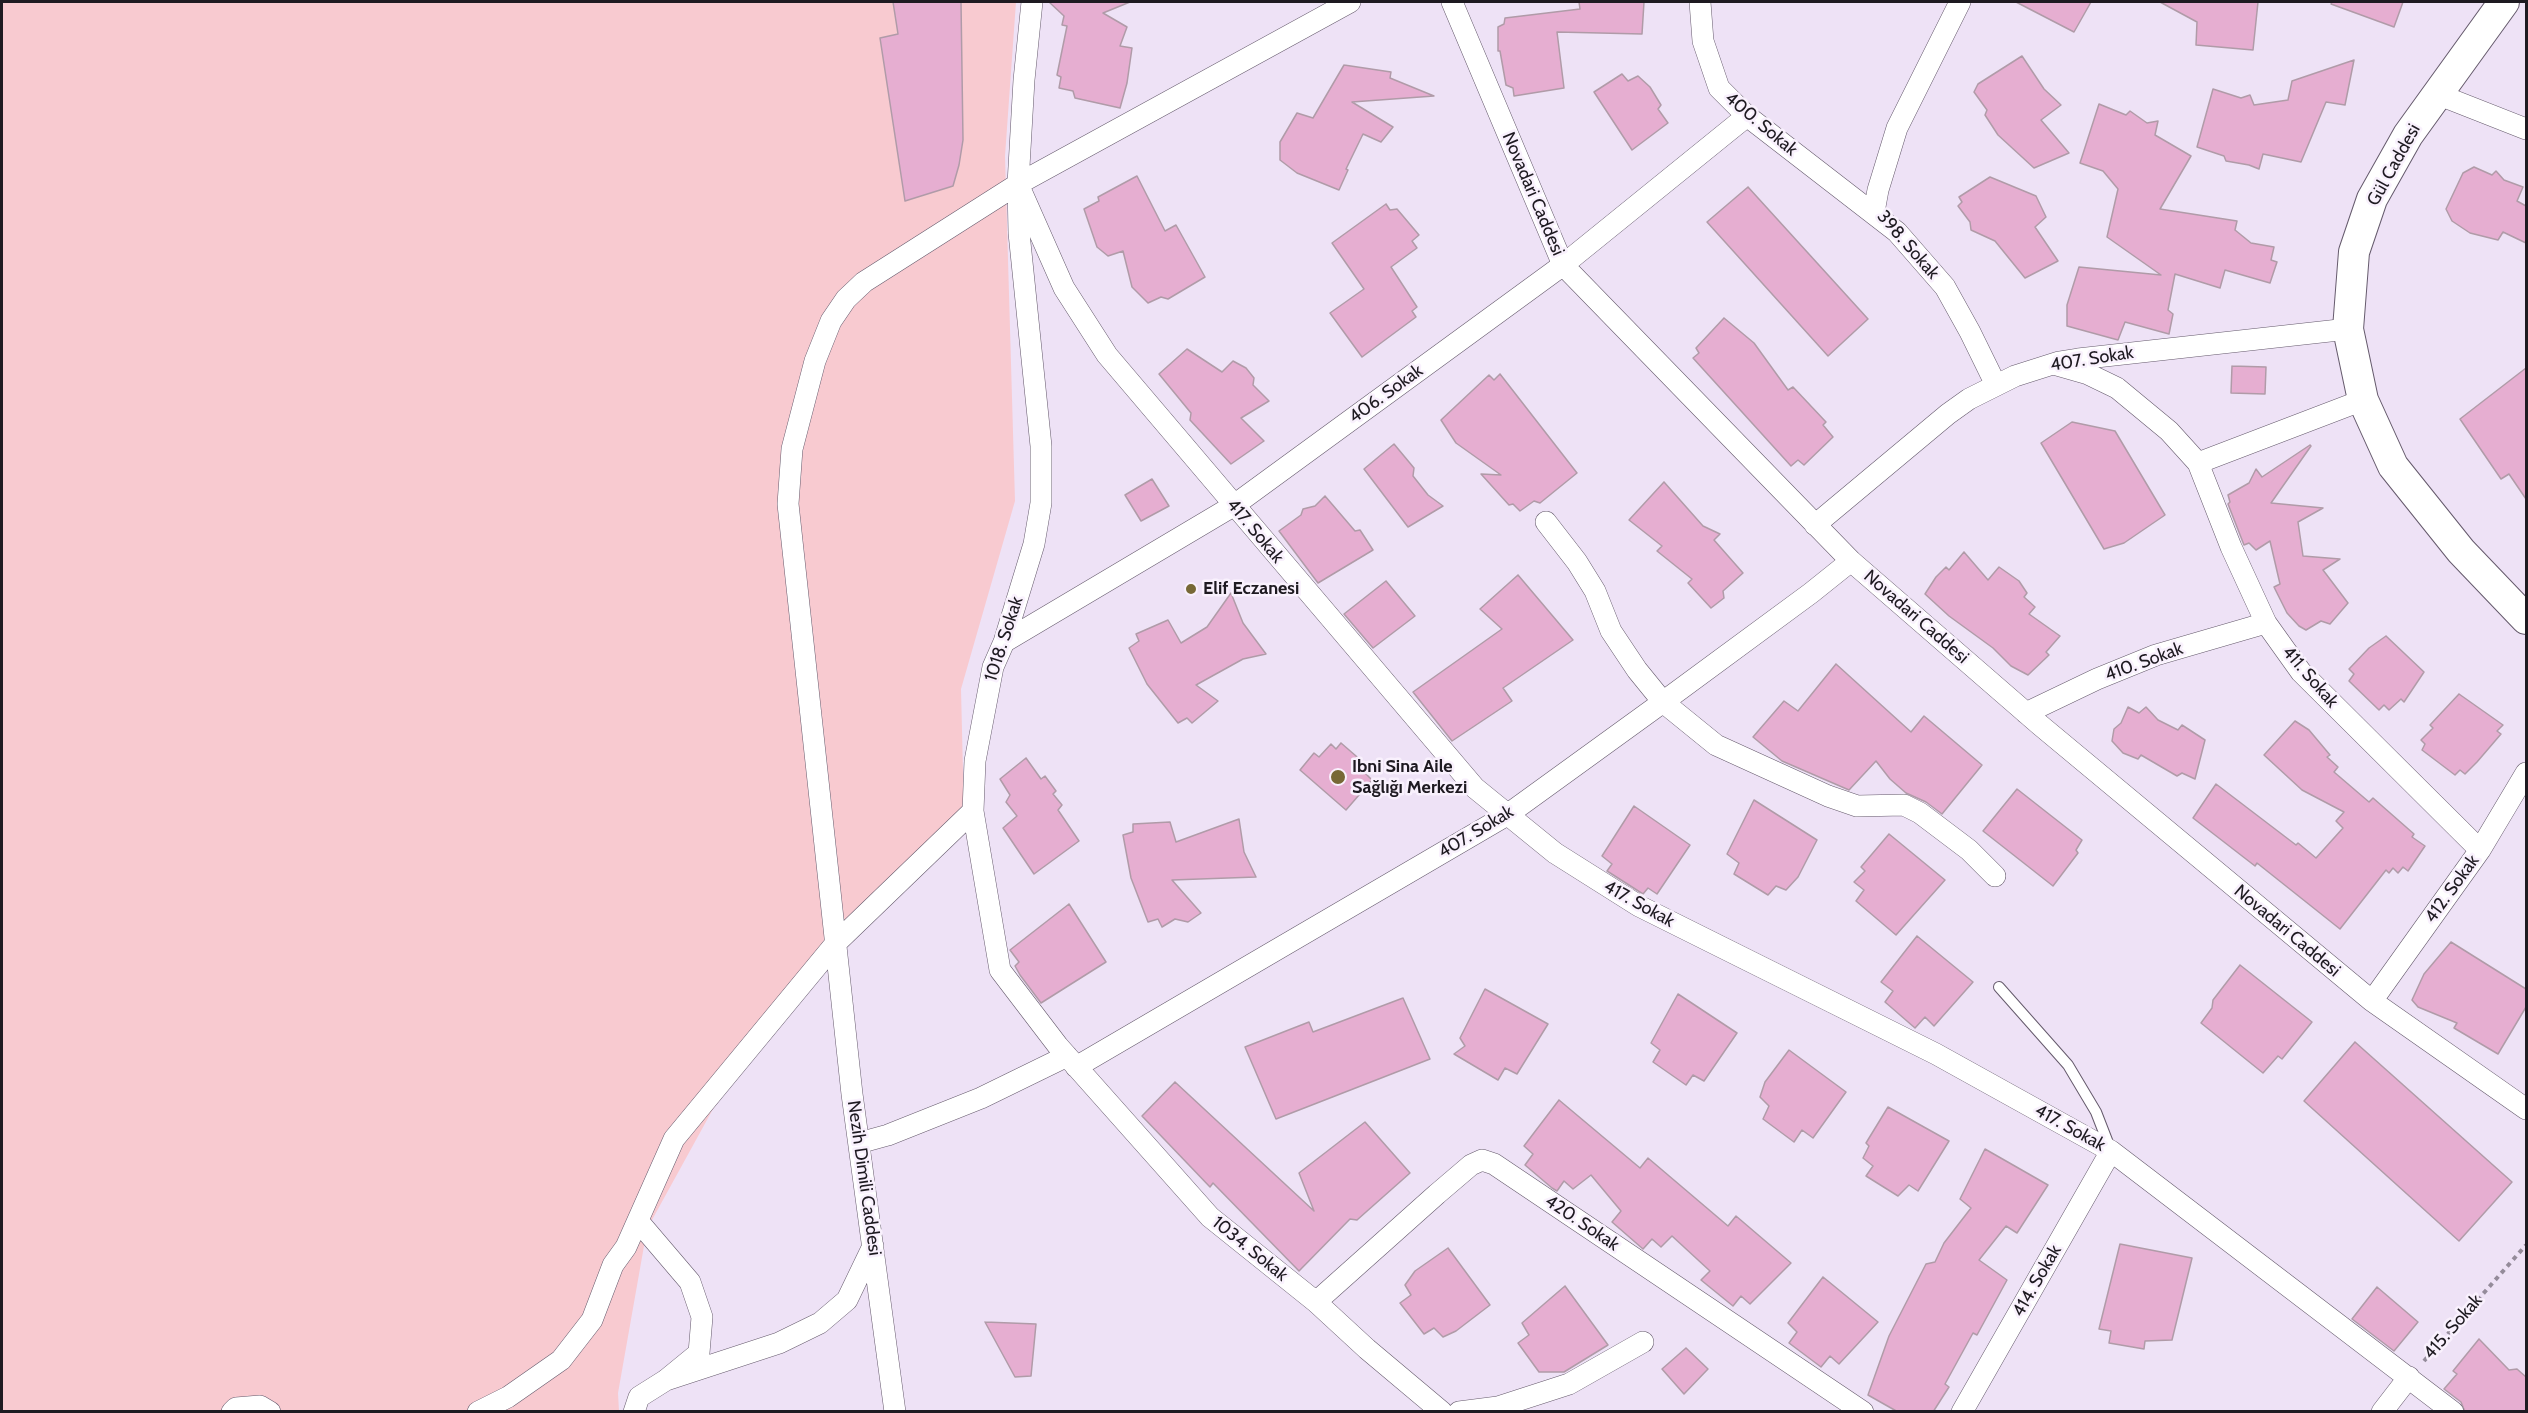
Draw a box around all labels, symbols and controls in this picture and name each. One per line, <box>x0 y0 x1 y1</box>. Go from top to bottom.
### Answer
street label: 400. Sokak <box>1720 87 1802 161</box>
street label: Gül Caddesi <box>2363 120 2425 210</box>
street label: Novadari Caddesi <box>1497 129 1569 259</box>
street label: 398. Sokak <box>1872 206 1944 284</box>
street label: 407. Sokak <box>2049 342 2135 376</box>
street label: 406. Sokak <box>1345 360 1427 428</box>
street label: 417. Sokak <box>1222 494 1288 568</box>
street label: Novadari Caddesi <box>1859 566 1973 668</box>
place label: Elif Eczanesi <box>1203 578 1299 600</box>
marker: Elif Eczanesi <box>1184 582 1198 596</box>
street label: 1018. Sokak <box>980 594 1028 684</box>
street label: 410. Sokak <box>2102 638 2186 686</box>
street label: 411. Sokak <box>2277 642 2343 712</box>
place label: Ibni Sina Aile Sağlığı Merkezi <box>1352 756 1467 798</box>
marker: Ibni Sina Aile Sağlığı Merkezi <box>1329 768 1347 786</box>
street label: 407. Sokak <box>1434 801 1518 863</box>
street label: 412. Sokak <box>2420 851 2484 927</box>
street label: 417. Sokak <box>1600 876 1678 932</box>
street label: Novadari Caddesi <box>2230 880 2344 982</box>
street label: Nezih Dimili Caddesi <box>842 1099 886 1257</box>
street label: 417. Sokak <box>2031 1100 2109 1156</box>
street label: 420. Sokak <box>1541 1190 1623 1256</box>
street label: 1034. Sokak <box>1208 1212 1292 1286</box>
street label: 414. Sokak <box>2008 1241 2066 1321</box>
street label: 415. Sokak <box>2419 1290 2487 1364</box>

